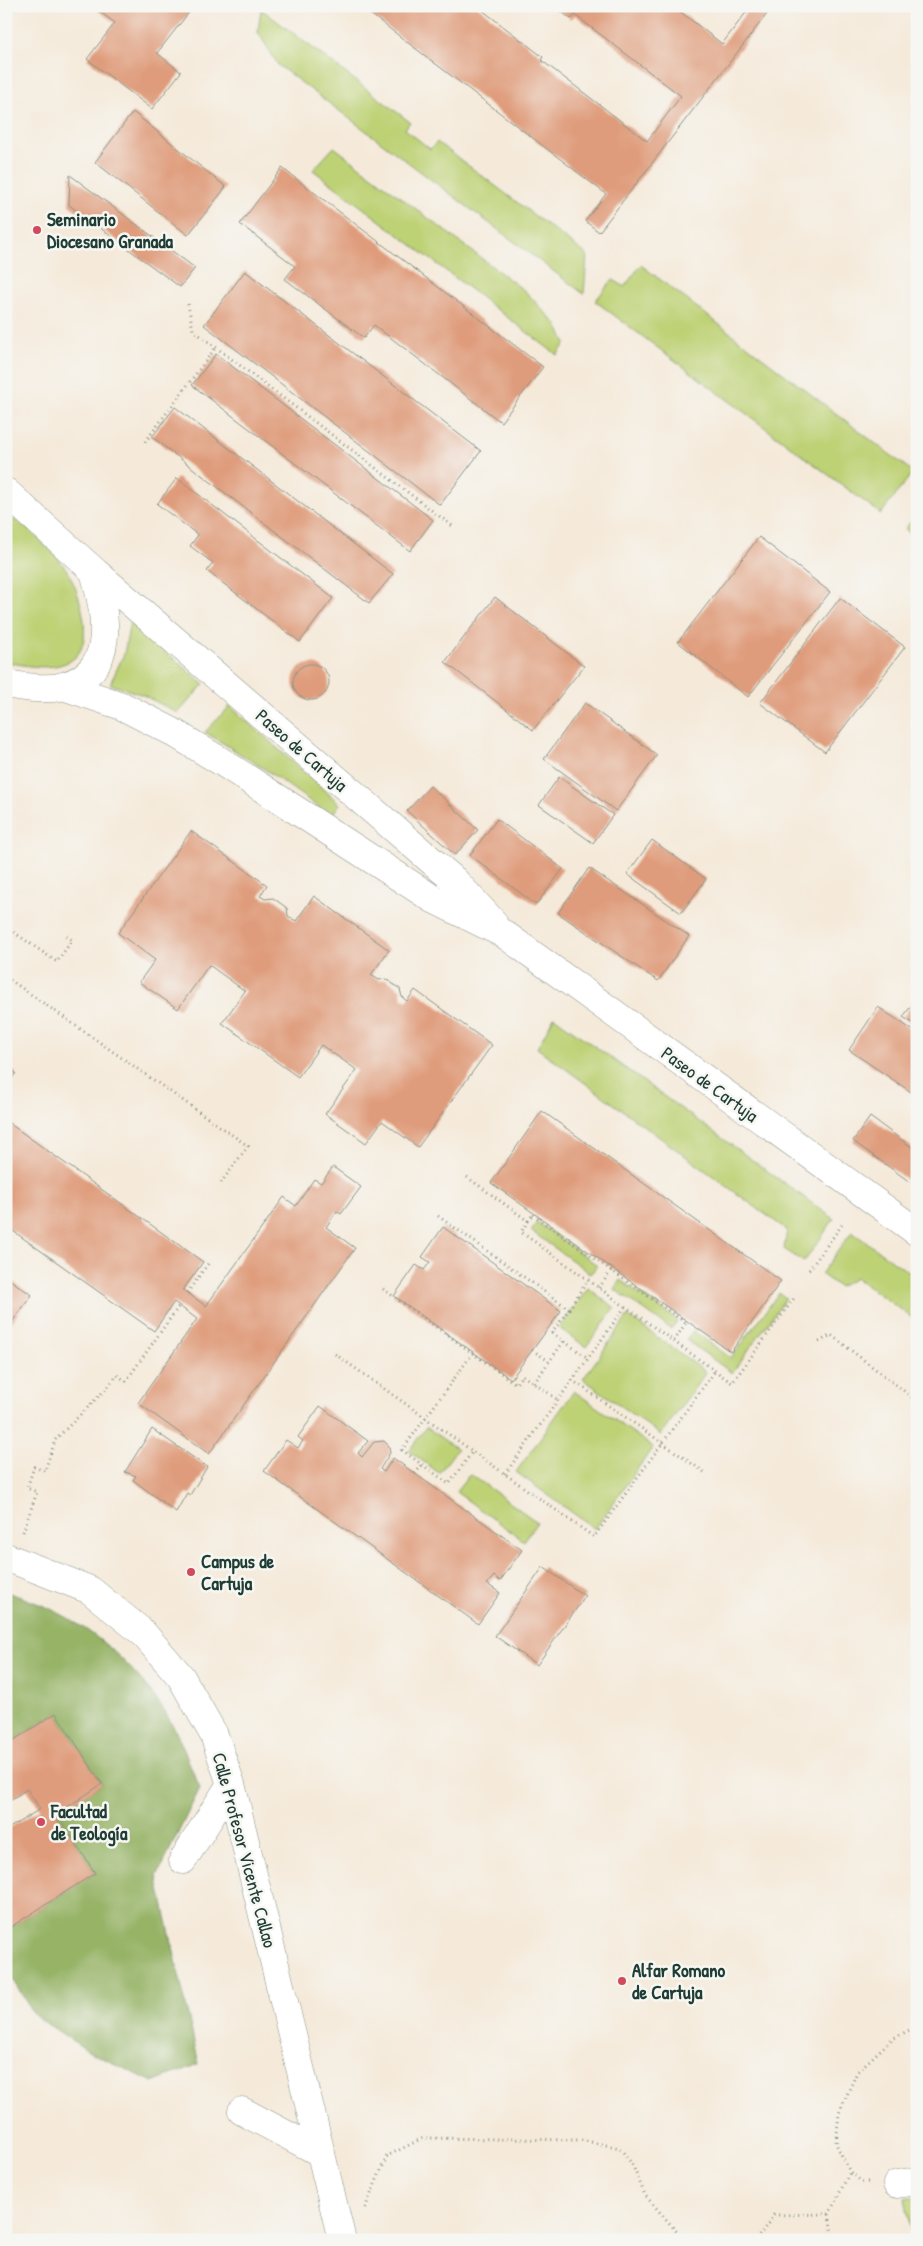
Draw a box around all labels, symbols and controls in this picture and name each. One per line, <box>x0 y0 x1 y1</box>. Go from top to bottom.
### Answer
place label: Seminario Diocesano Granada <box>47 206 174 254</box>
marker: Seminario Diocesano Granada <box>31 224 43 236</box>
street label: Paseo de Cartuja <box>250 703 354 798</box>
street label: Paseo de Cartuja <box>656 1040 764 1128</box>
place label: Campus de Cartuja <box>201 1548 275 1596</box>
marker: Campus de Cartuja <box>185 1566 197 1578</box>
street label: Calle Profesor Vicente Callao <box>206 1749 284 1951</box>
place label: Facultad de Teología <box>50 1798 128 1847</box>
marker: Facultad de Teología <box>35 1816 47 1828</box>
place label: Alfar Romano de Cartuja <box>632 1957 726 2005</box>
marker: Alfar Romano de Cartuja <box>616 1975 628 1987</box>

